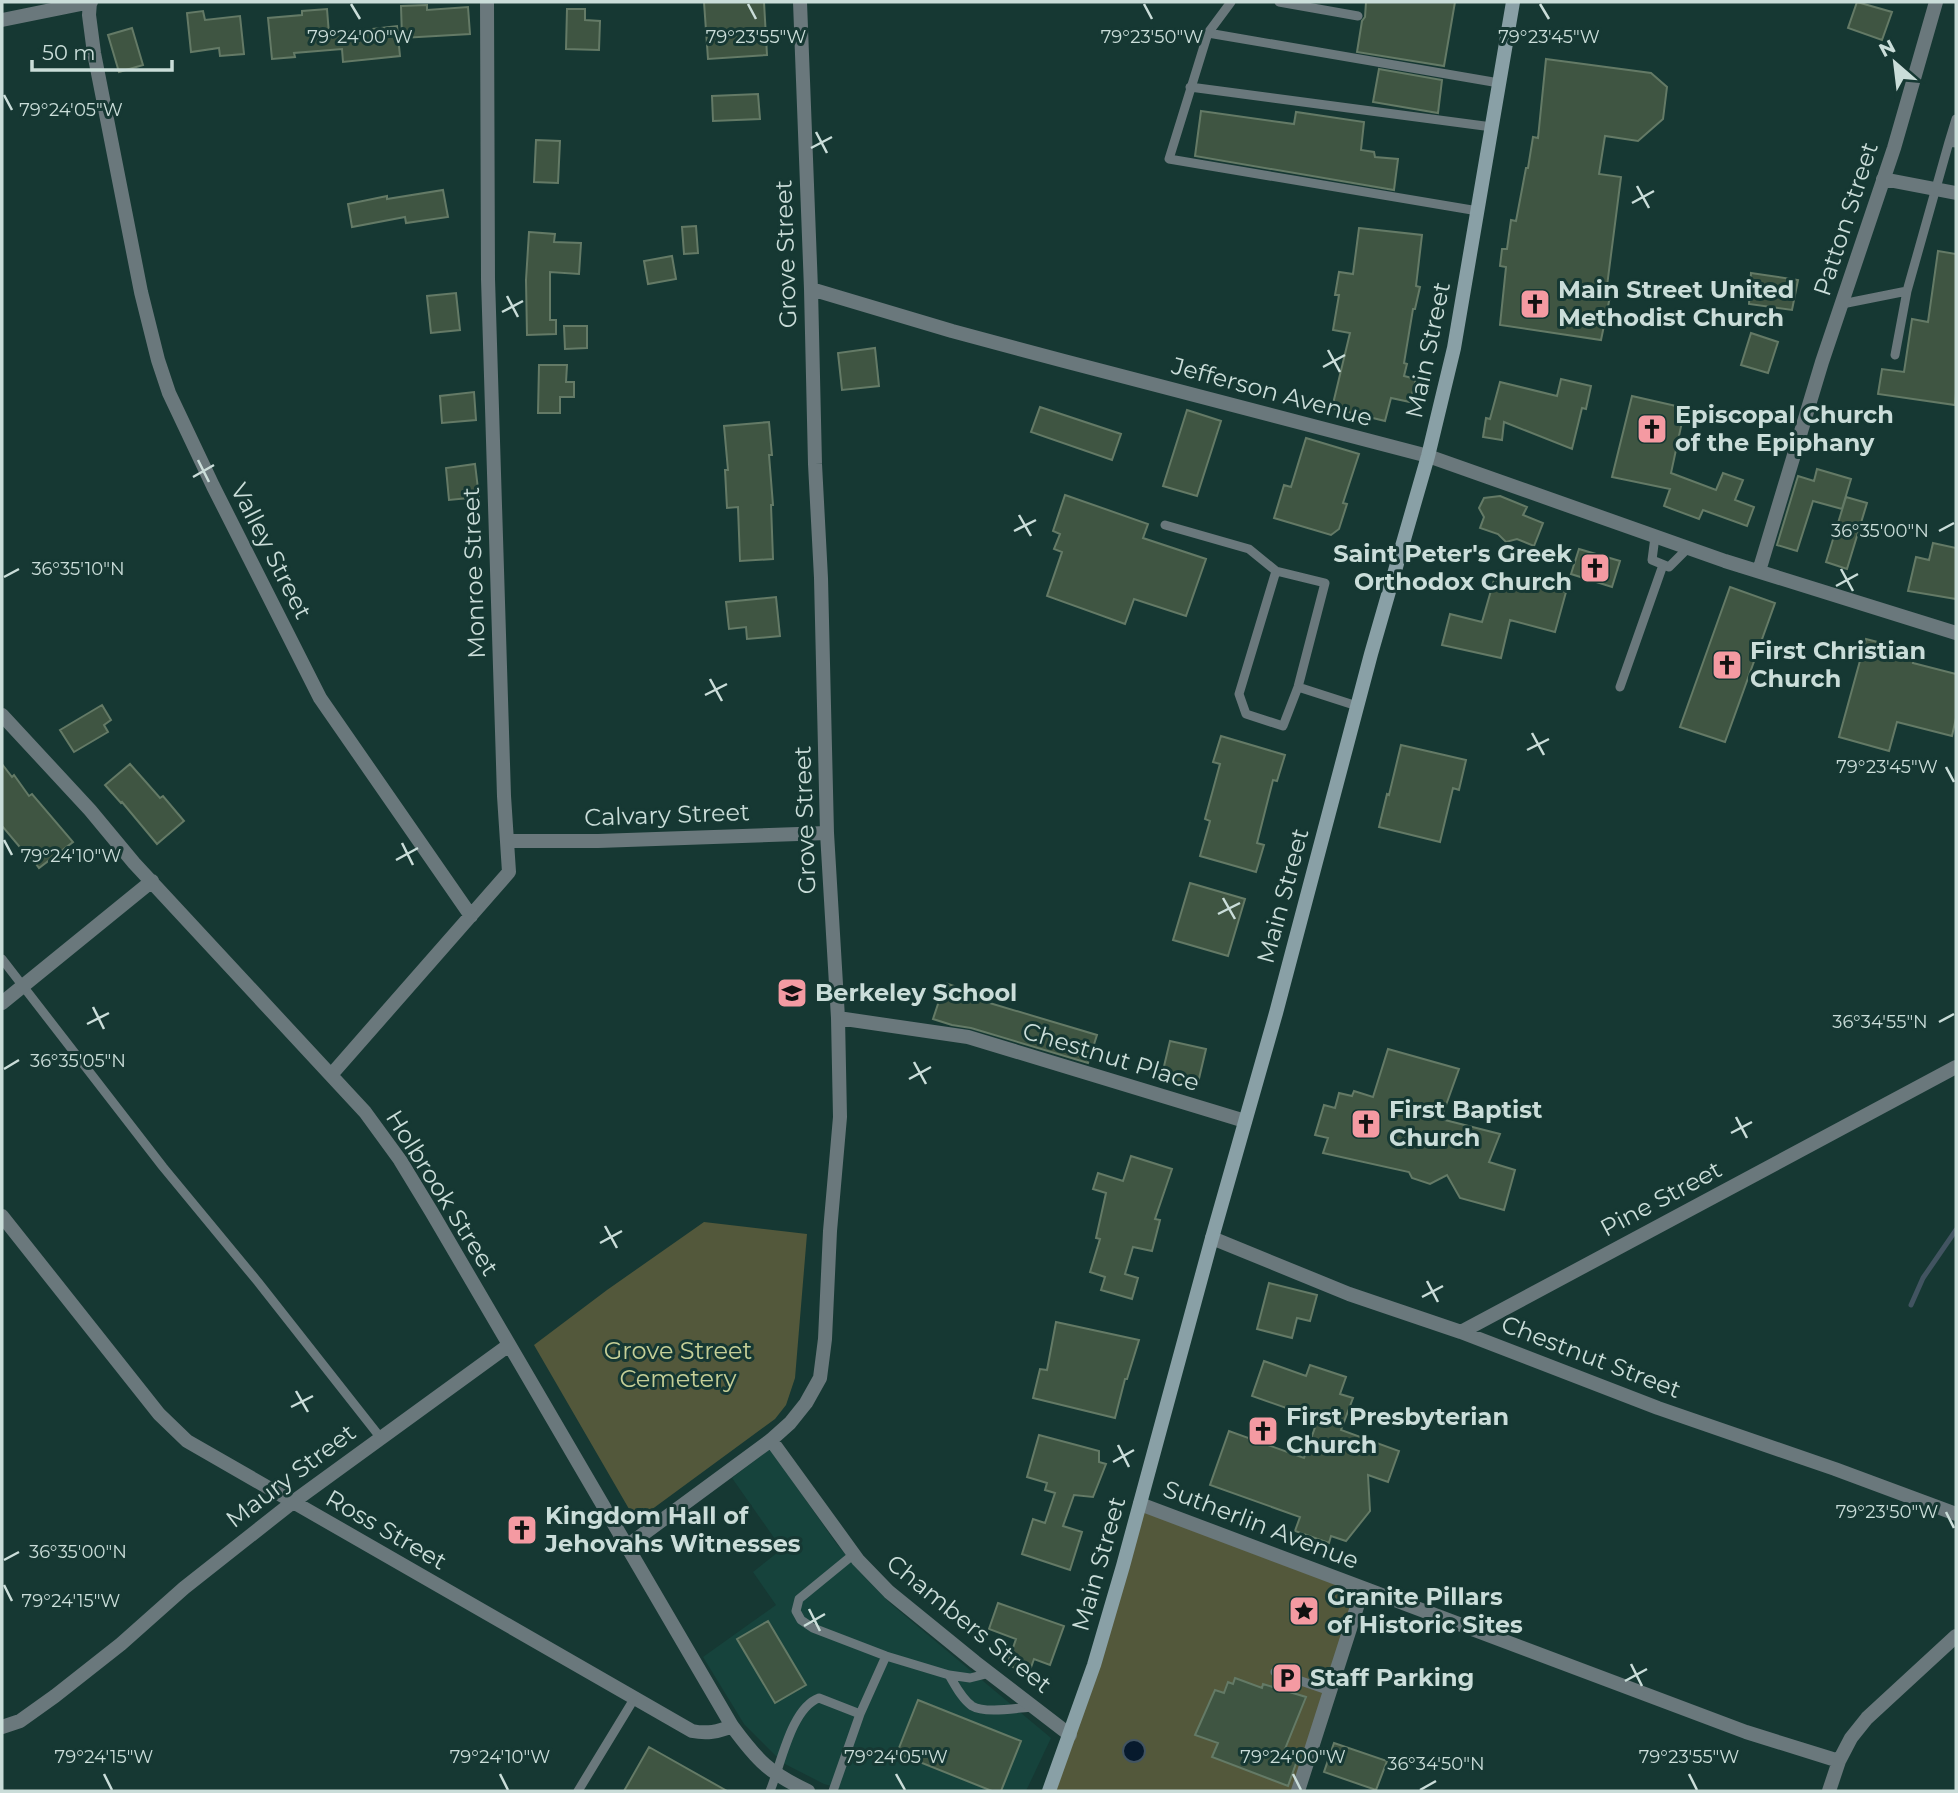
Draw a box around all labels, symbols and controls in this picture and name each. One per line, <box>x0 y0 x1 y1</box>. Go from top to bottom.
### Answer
text: 79°24'00"W <box>307 26 413 48</box>
text: 79°23'55"W <box>706 26 806 48</box>
text: 79°23'50"W <box>1101 26 1203 48</box>
text: 79°23'45"W <box>1498 26 1600 48</box>
scale bar <box>32 28 172 72</box>
north arrow <box>1860 28 1930 98</box>
text: N <box>1875 35 1899 62</box>
text: 50 m <box>42 40 96 65</box>
text: 79°24'05"W <box>19 99 123 121</box>
street label: Patton Street <box>1807 138 1884 299</box>
street label: Grove Street <box>768 179 803 329</box>
place label: Main Street United Methodist Church <box>1558 275 1794 332</box>
street label: Main Street <box>1399 279 1456 421</box>
church icon: Main Street United Methodist Church <box>1518 287 1552 321</box>
street label: Jefferson Avenue <box>1168 351 1376 432</box>
place label: Episcopal Church of the Epiphany <box>1675 400 1894 457</box>
church icon: Episcopal Church of the Epiphany <box>1635 412 1669 446</box>
street label: Valley Street <box>225 478 318 624</box>
street label: Monroe Street <box>456 486 491 659</box>
text: 36°35'00"N <box>1831 520 1929 542</box>
place label: Saint Peter's Greek Orthodox Church <box>1333 539 1572 596</box>
church icon: Saint Peter's Greek Orthodox Church <box>1578 551 1612 585</box>
text: 36°35'10"N <box>31 558 125 580</box>
place label: First Christian Church <box>1750 636 1926 693</box>
church icon: First Christian Church <box>1710 648 1744 682</box>
street label: Grove Street <box>787 745 822 895</box>
text: 79°23'45"W <box>1836 756 1938 778</box>
street label: Calvary Street <box>584 797 750 832</box>
street label: Main Street <box>1251 825 1315 967</box>
text: 79°24'10"W <box>21 845 121 867</box>
school or university icon: Berkeley School <box>775 976 809 1010</box>
place label: Berkeley School <box>815 978 1017 1007</box>
text: 36°34'55"N <box>1832 1011 1928 1033</box>
street label: Chestnut Place <box>1019 1016 1203 1097</box>
text: 36°35'05"N <box>30 1050 126 1072</box>
place label: First Baptist Church <box>1389 1095 1543 1152</box>
street label: Holbrook Street <box>380 1105 505 1281</box>
church icon: First Baptist Church <box>1349 1107 1383 1141</box>
street label: Pine Street <box>1595 1154 1727 1243</box>
street label: Chestnut Street <box>1497 1309 1685 1404</box>
park label: Grove Street Cemetery <box>604 1336 753 1393</box>
place label: First Presbyterian Church <box>1286 1402 1509 1459</box>
church icon: First Presbyterian Church <box>1246 1414 1280 1448</box>
street label: Maury Street <box>220 1417 361 1534</box>
street label: Sutherlin Avenue <box>1159 1474 1363 1575</box>
street label: Ross Street <box>321 1483 452 1576</box>
street label: Main Street <box>1065 1493 1132 1634</box>
place label: Kingdom Hall of Jehovahs Witnesses <box>544 1501 801 1558</box>
text: 79°23'50"W <box>1836 1501 1938 1523</box>
church icon: Kingdom Hall of Jehovahs Witnesses <box>505 1513 539 1547</box>
text: 36°35'00"N <box>29 1541 127 1563</box>
street label: Chambers Street <box>881 1548 1058 1699</box>
place label: Granite Pillars of Historic Sites <box>1327 1582 1523 1639</box>
text: 79°24'15"W <box>22 1590 120 1612</box>
place icon: Granite Pillars of Historic Sites <box>1287 1594 1321 1628</box>
parking icon: Staff Parking <box>1270 1661 1304 1695</box>
place label: Staff Parking <box>1310 1663 1474 1692</box>
text: 79°24'15"W <box>55 1746 153 1768</box>
text: 79°24'10"W <box>450 1746 550 1768</box>
text: 79°24'05"W <box>844 1746 948 1768</box>
text: 79°24'00"W <box>1240 1746 1346 1768</box>
text: 79°23'55"W <box>1639 1746 1739 1768</box>
text: 36°34'50"N <box>1387 1753 1485 1775</box>

